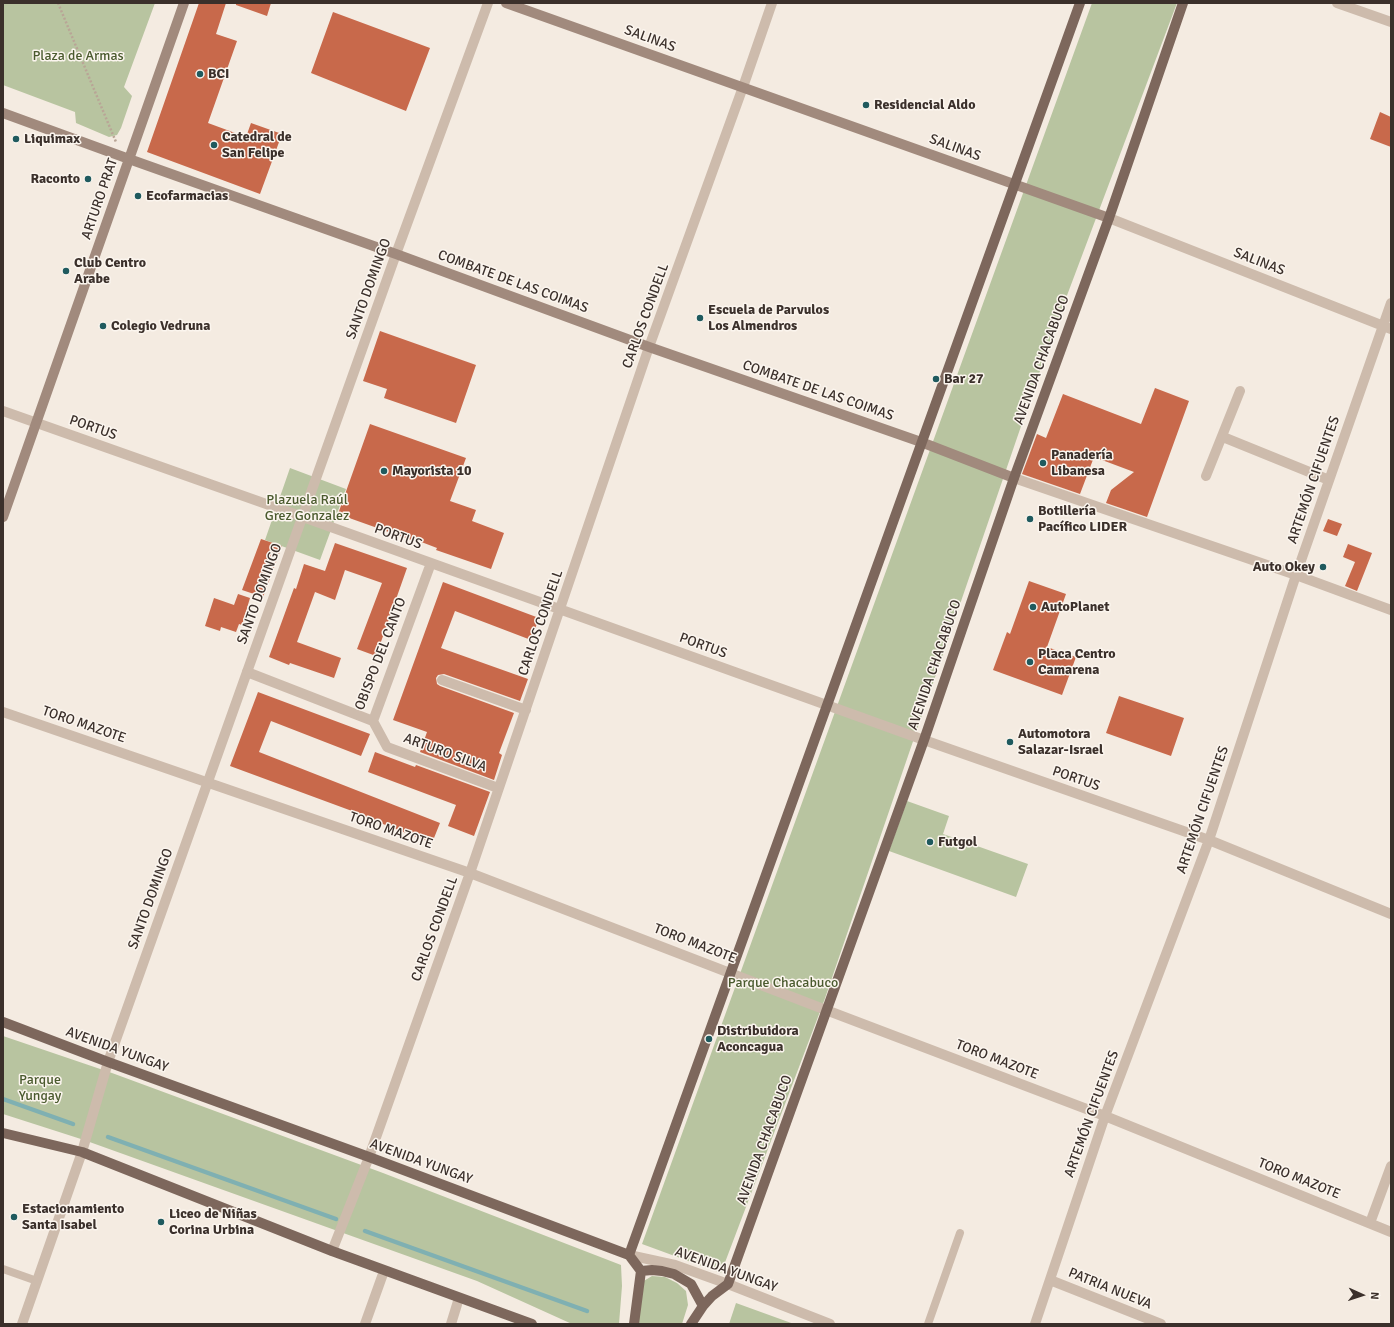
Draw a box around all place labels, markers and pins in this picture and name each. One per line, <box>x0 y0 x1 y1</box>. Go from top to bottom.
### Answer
place label: BCI <box>208 66 229 82</box>
marker: BCI <box>195 69 205 79</box>
place label: Residencial Aldo <box>874 97 975 113</box>
marker: Residencial Aldo <box>861 100 871 110</box>
place label: Catedral de San Felipe <box>222 129 292 162</box>
place label: Liquimax <box>24 131 80 147</box>
marker: Liquimax <box>11 134 21 144</box>
marker: Catedral de San Felipe <box>209 140 219 150</box>
place label: Raconto <box>30 171 80 187</box>
marker: Raconto <box>83 174 93 184</box>
place label: Ecofarmacias <box>146 188 228 204</box>
marker: Ecofarmacias <box>133 191 143 201</box>
place label: Club Centro Arabe <box>74 255 146 288</box>
marker: Club Centro Arabe <box>61 266 71 276</box>
place label: Escuela de Parvulos Los Almendros <box>708 302 829 334</box>
marker: Escuela de Parvulos Los Almendros <box>695 313 705 323</box>
place label: Colegio Vedruna <box>111 318 210 334</box>
marker: Colegio Vedruna <box>98 321 108 331</box>
place label: Bar 27 <box>944 371 984 387</box>
marker: Bar 27 <box>931 374 941 384</box>
place label: Panadería Libanesa <box>1051 447 1113 480</box>
marker: Panadería Libanesa <box>1038 458 1048 468</box>
place label: Mayorista 10 <box>392 463 472 479</box>
marker: Mayorista 10 <box>379 466 389 476</box>
place label: Botillería Pacífico LIDER <box>1038 503 1127 536</box>
marker: Botillería Pacífico LIDER <box>1025 514 1035 524</box>
place label: Auto Okey <box>1253 559 1315 575</box>
marker: Auto Okey <box>1318 562 1328 572</box>
place label: AutoPlanet <box>1041 599 1110 615</box>
marker: AutoPlanet <box>1028 602 1038 612</box>
place label: Placa Centro Camarena <box>1038 646 1116 678</box>
marker: Placa Centro Camarena <box>1025 657 1035 667</box>
place label: Automotora Salazar-Israel <box>1018 726 1103 758</box>
marker: Automotora Salazar-Israel <box>1005 737 1015 747</box>
place label: Futgol <box>938 834 977 850</box>
marker: Futgol <box>925 837 935 847</box>
place label: Distribuidora Aconcagua <box>717 1023 799 1056</box>
marker: Distribuidora Aconcagua <box>704 1034 714 1044</box>
place label: Estacionamiento Santa Isabel <box>22 1201 124 1234</box>
place label: Liceo de Niñas Corina Urbina <box>169 1206 257 1238</box>
marker: Estacionamiento Santa Isabel <box>9 1212 19 1222</box>
marker: Liceo de Niñas Corina Urbina <box>156 1217 166 1227</box>

